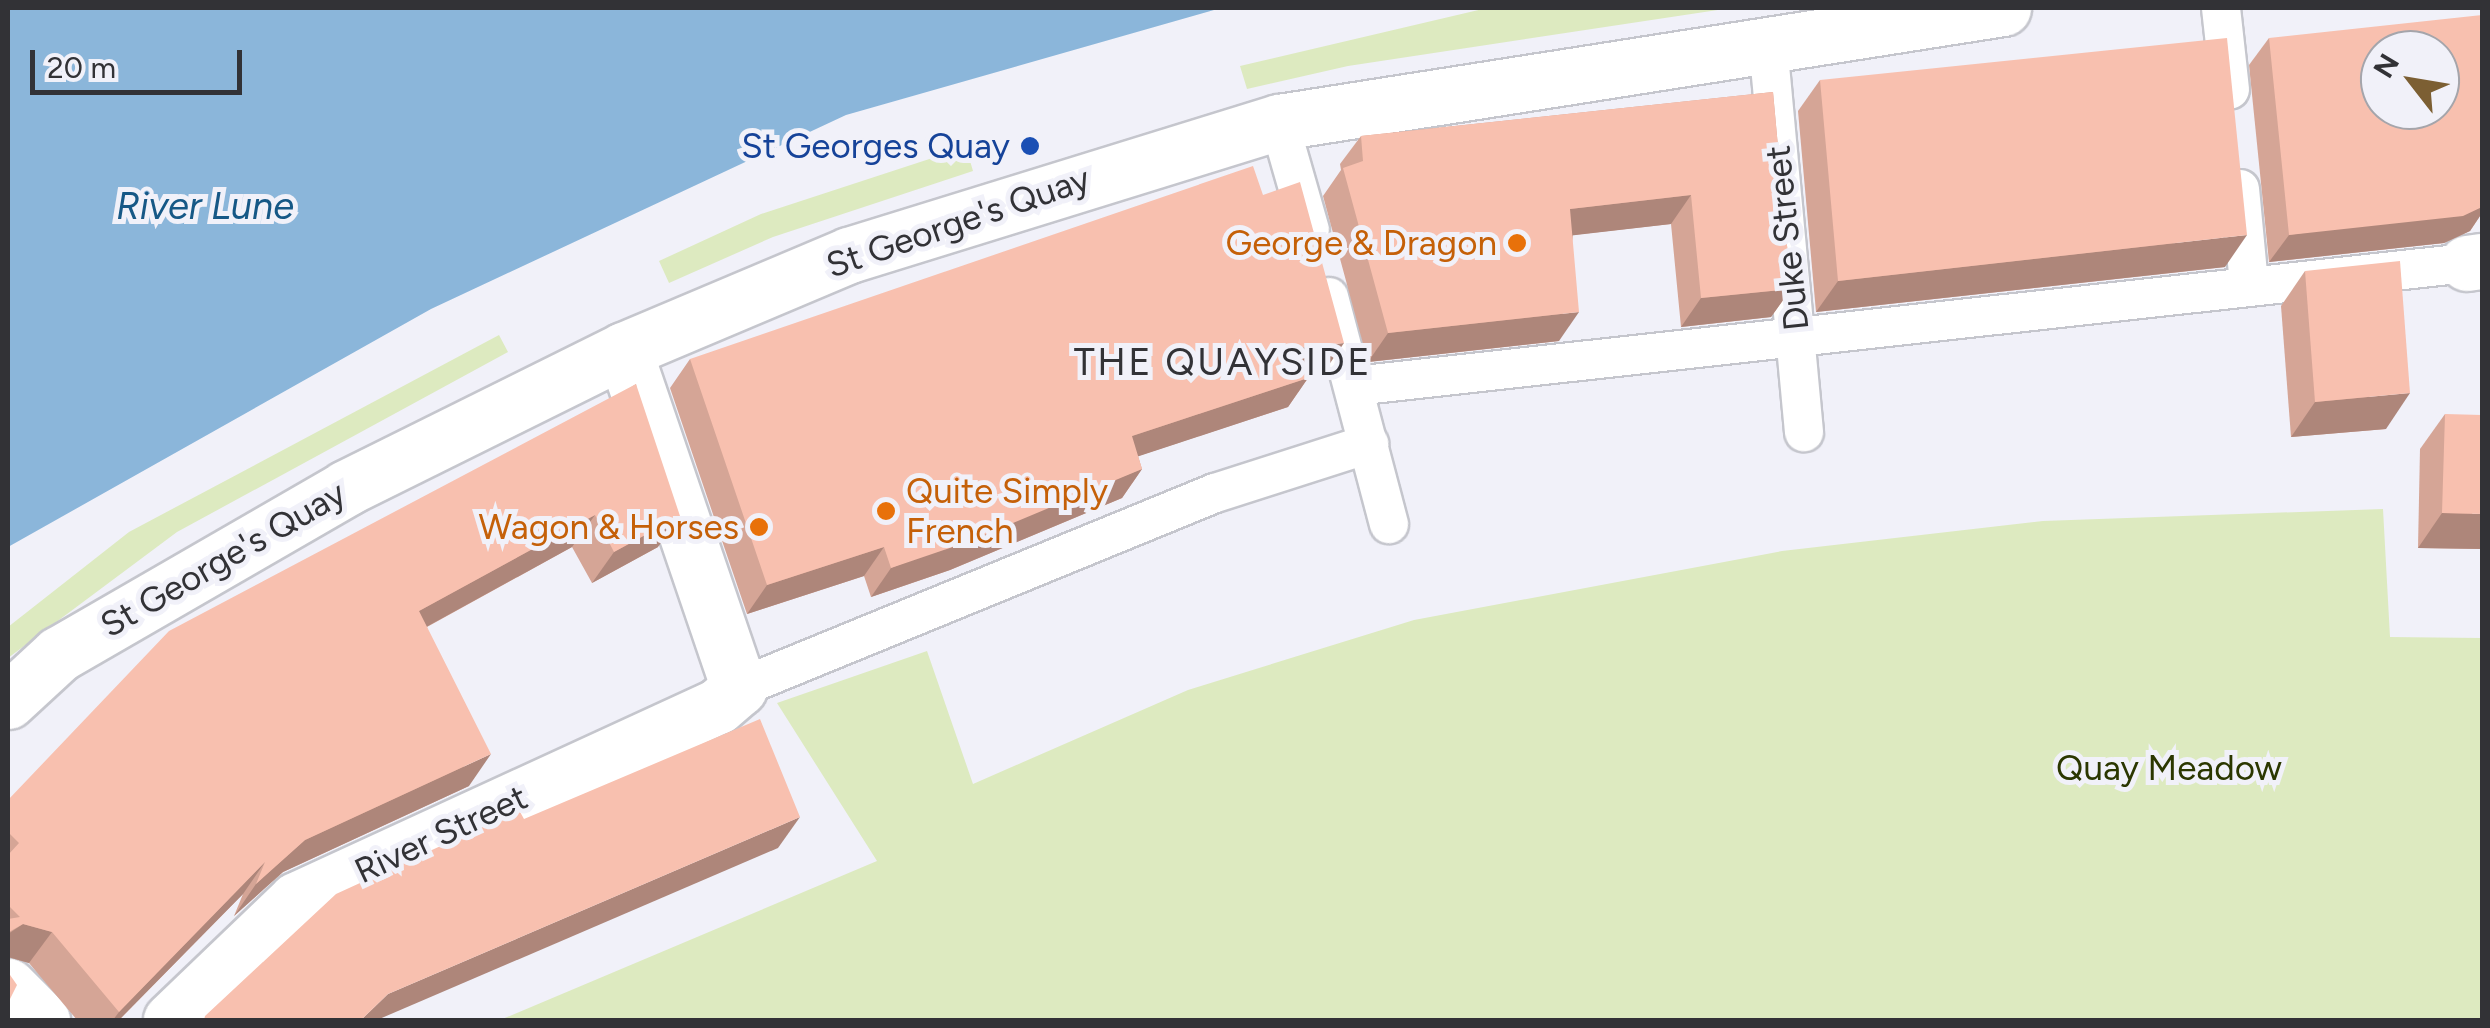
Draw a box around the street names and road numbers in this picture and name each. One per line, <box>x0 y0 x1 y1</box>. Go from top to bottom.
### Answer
street label: Duke Street <box>1756 143 1818 333</box>
street label: St George's Quay <box>821 157 1095 287</box>
street label: St George's Quay <box>93 472 353 646</box>
street label: River Street <box>348 776 534 892</box>

